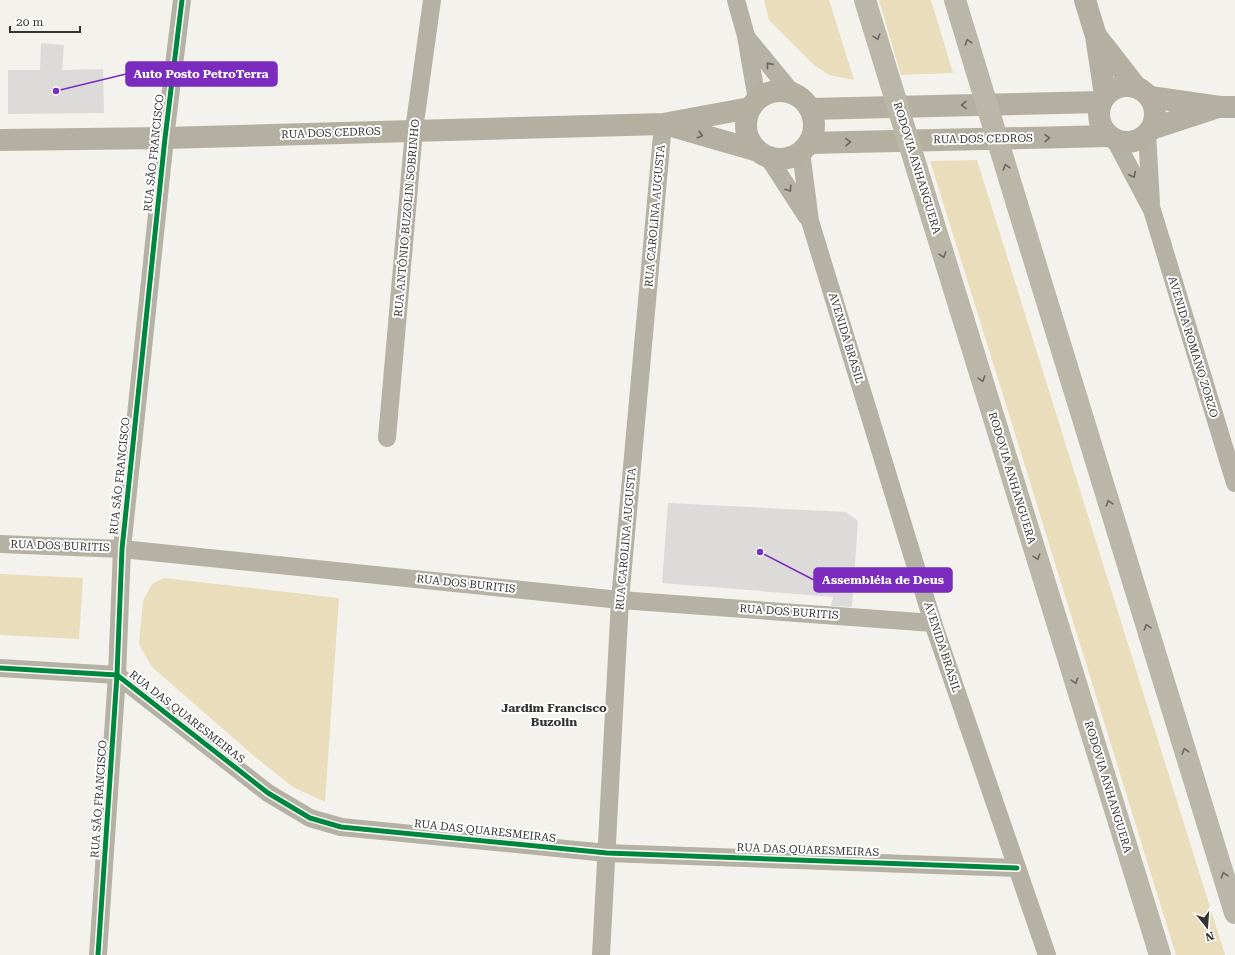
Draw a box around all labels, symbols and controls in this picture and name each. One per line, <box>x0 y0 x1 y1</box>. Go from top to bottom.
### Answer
scale bar <box>10 8 80 34</box>
text: 20 m <box>16 15 43 29</box>
one-way arrow <box>872 34 880 41</box>
one-way arrow <box>964 39 973 46</box>
callout: Auto Posto PetroTerra <box>126 62 277 86</box>
one-way arrow <box>767 62 774 69</box>
text: Auto Posto PetroTerra <box>134 67 269 81</box>
street label: RUA SÃO FRANCISCO <box>141 93 167 213</box>
street label: RODOVIA ANHANGUERA <box>891 100 943 236</box>
one-way arrow <box>961 101 967 109</box>
street label: RUA ANTÔNIO BUZOLIN SOBRINHO <box>391 118 422 317</box>
street label: RUA DOS CEDROS <box>281 125 381 141</box>
one-way arrow <box>697 130 704 139</box>
street label: RUA DOS CEDROS <box>933 132 1033 146</box>
one-way arrow <box>1044 133 1050 142</box>
one-way arrow <box>845 138 851 146</box>
street label: RUA CAROLINA AUGUSTA <box>642 144 668 288</box>
one-way arrow <box>1002 163 1011 170</box>
one-way arrow <box>1128 170 1136 178</box>
one-way arrow <box>784 185 792 192</box>
one-way arrow <box>938 251 947 258</box>
street label: AVENIDA ROMANO ZORZO <box>1165 275 1221 419</box>
street label: AVENIDA BRASIL <box>826 291 866 385</box>
one-way arrow <box>977 375 986 382</box>
street label: RODOVIA ANHANGUERA <box>986 410 1038 546</box>
street label: RUA SÃO FRANCISCO <box>107 416 133 536</box>
street label: RUA CAROLINA AUGUSTA <box>613 467 639 611</box>
one-way arrow <box>1105 499 1114 506</box>
street label: RUA DOS BURITIS <box>10 538 110 554</box>
one-way arrow <box>1032 553 1041 560</box>
callout: Assembléia de Deus <box>814 568 952 592</box>
street label: RUA DOS BURITIS <box>416 572 516 596</box>
text: Assembléia de Deus <box>822 573 944 587</box>
street label: AVENIDA BRASIL <box>921 600 963 694</box>
street label: RUA DOS BURITIS <box>739 602 839 622</box>
one-way arrow <box>1143 624 1152 631</box>
street label: RUA DAS QUARESMEIRAS <box>127 668 247 766</box>
one-way arrow <box>1070 677 1079 684</box>
district label: Jardim Francisco Buzolin <box>501 701 607 729</box>
street label: RODOVIA ANHANGUERA <box>1082 719 1134 855</box>
street label: RUA SÃO FRANCISCO <box>88 739 110 858</box>
one-way arrow <box>1181 748 1190 755</box>
street label: RUA DAS QUARESMEIRAS <box>413 817 557 845</box>
street label: RUA DAS QUARESMEIRAS <box>736 841 880 859</box>
one-way arrow <box>1220 872 1228 879</box>
north arrow <box>1187 907 1227 947</box>
text: N <box>1203 929 1216 944</box>

